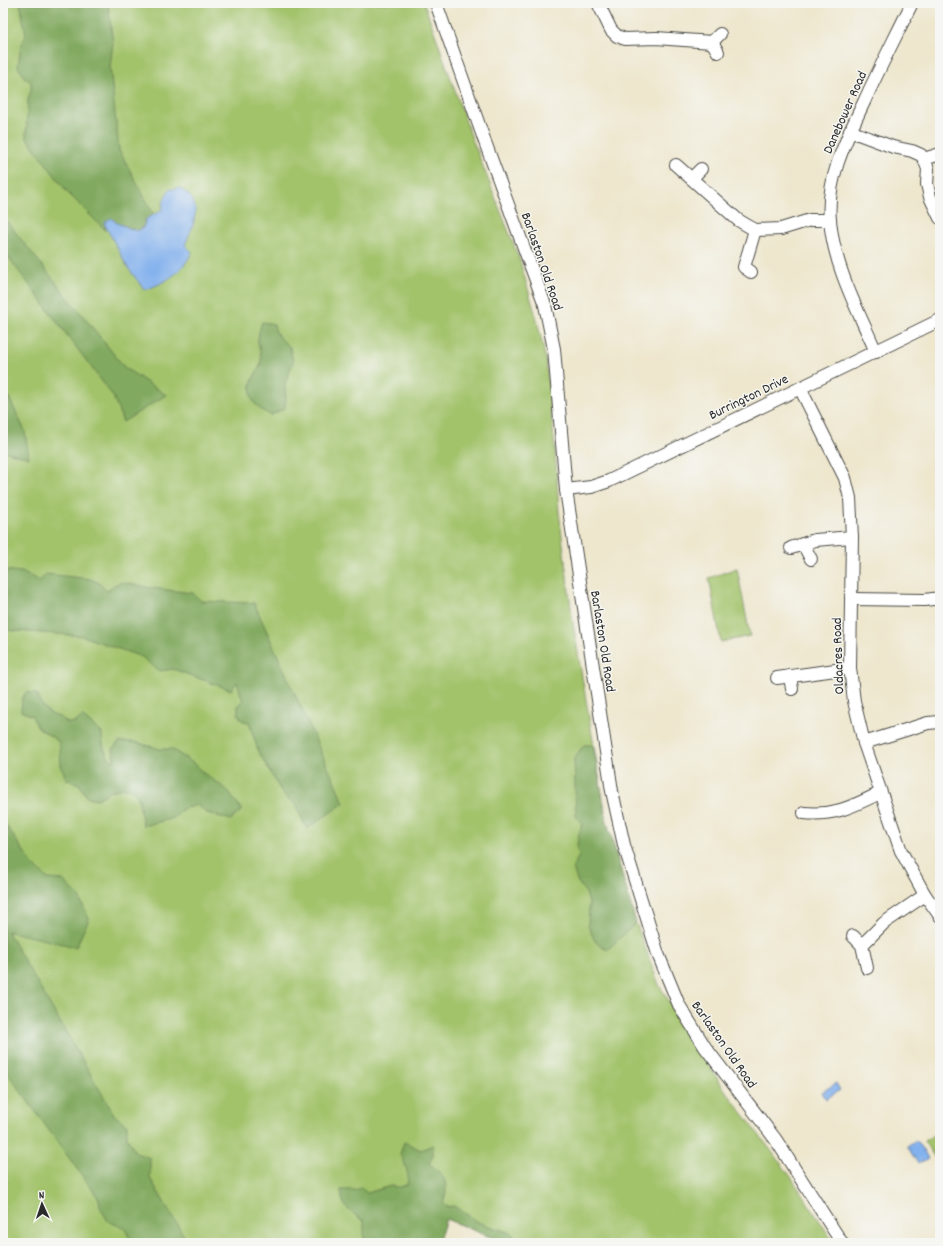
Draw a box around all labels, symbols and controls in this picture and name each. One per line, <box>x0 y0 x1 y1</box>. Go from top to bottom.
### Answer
street label: Danebower Road <box>819 68 873 157</box>
street label: Barlaston Old Road <box>515 210 567 313</box>
street label: Burrington Drive <box>706 370 792 426</box>
street label: Barlaston Old Road <box>584 589 620 694</box>
street label: Oldacres Road <box>828 617 850 695</box>
street label: Barlaston Old Road <box>686 997 761 1093</box>
north arrow <box>22 1184 62 1224</box>
text: N <box>38 1188 45 1204</box>

